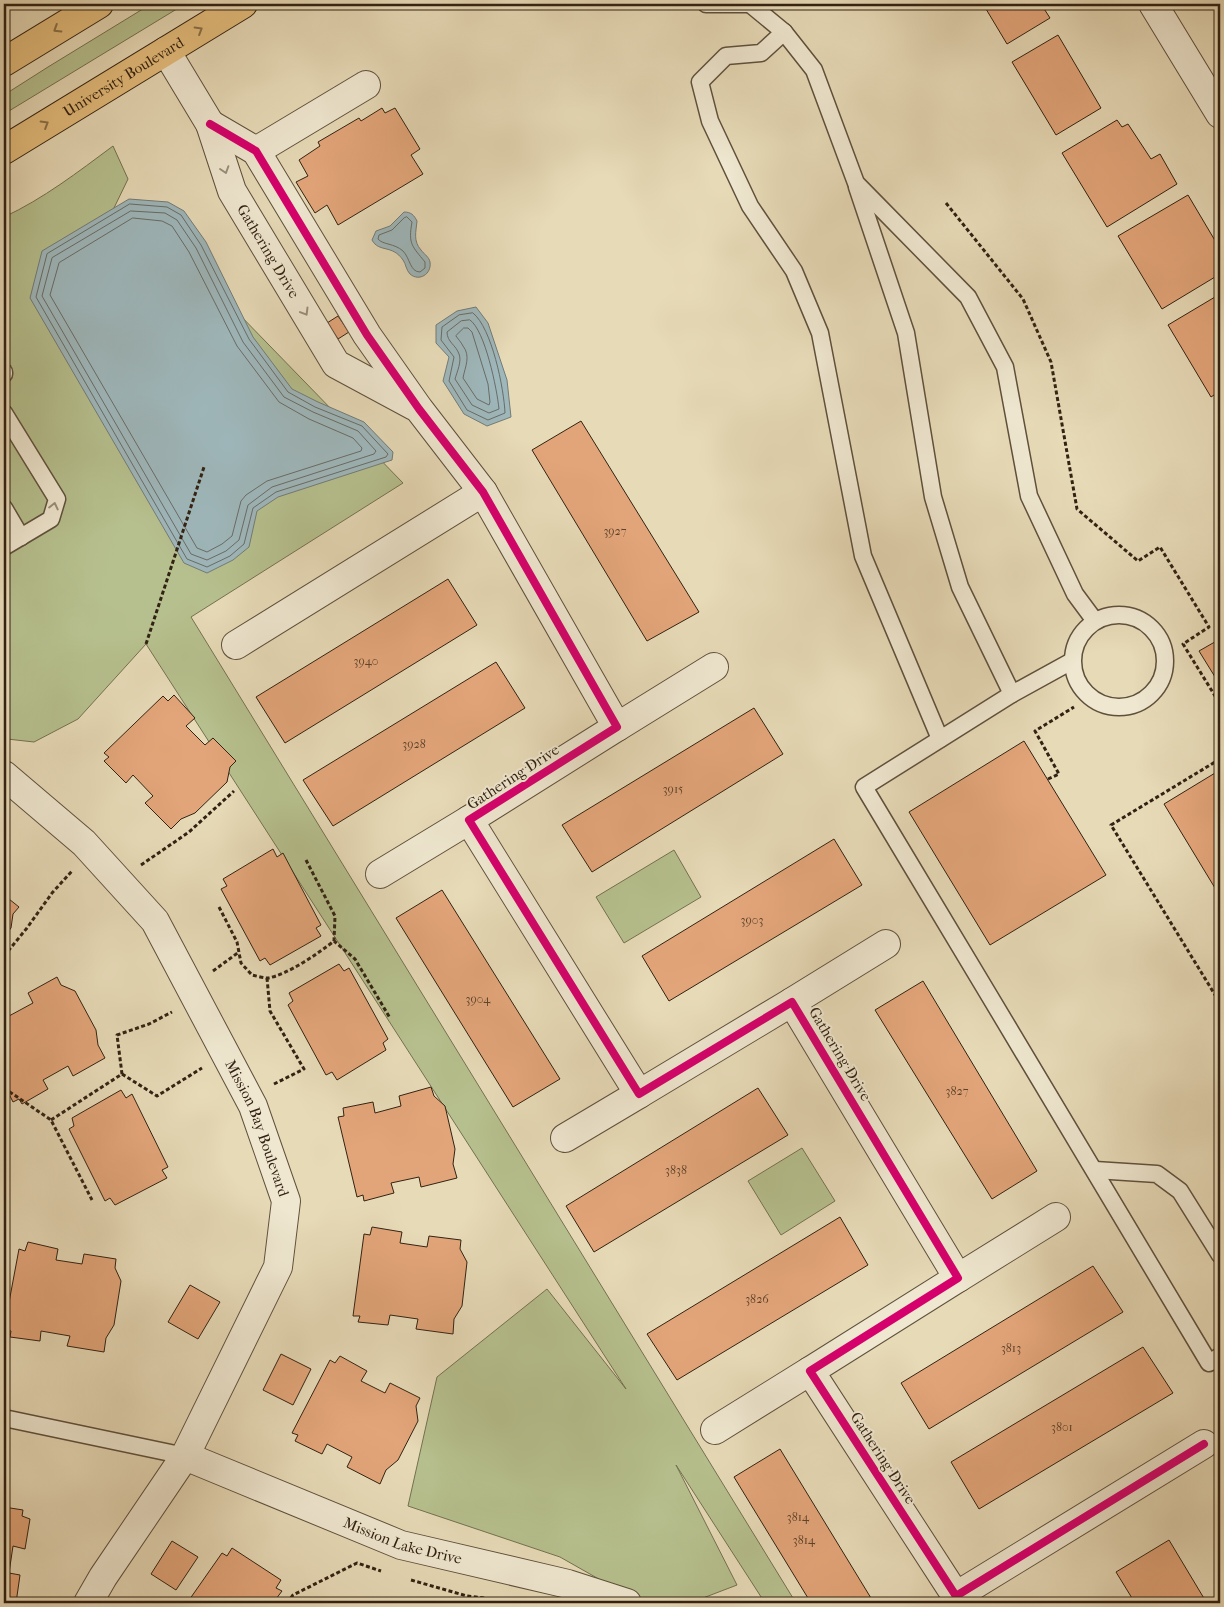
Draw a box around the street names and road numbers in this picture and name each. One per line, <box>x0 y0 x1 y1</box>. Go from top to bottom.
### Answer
street label: University Boulevard <box>60 33 188 121</box>
street label: Gathering Drive <box>233 201 304 302</box>
street label: Gathering Drive <box>464 740 563 813</box>
street label: Gathering Drive <box>805 1004 875 1105</box>
street label: Mission Bay Boulevard <box>221 1057 293 1200</box>
street label: Gathering Drive <box>847 1409 920 1508</box>
street label: Mission Lake Drive <box>341 1513 464 1568</box>

